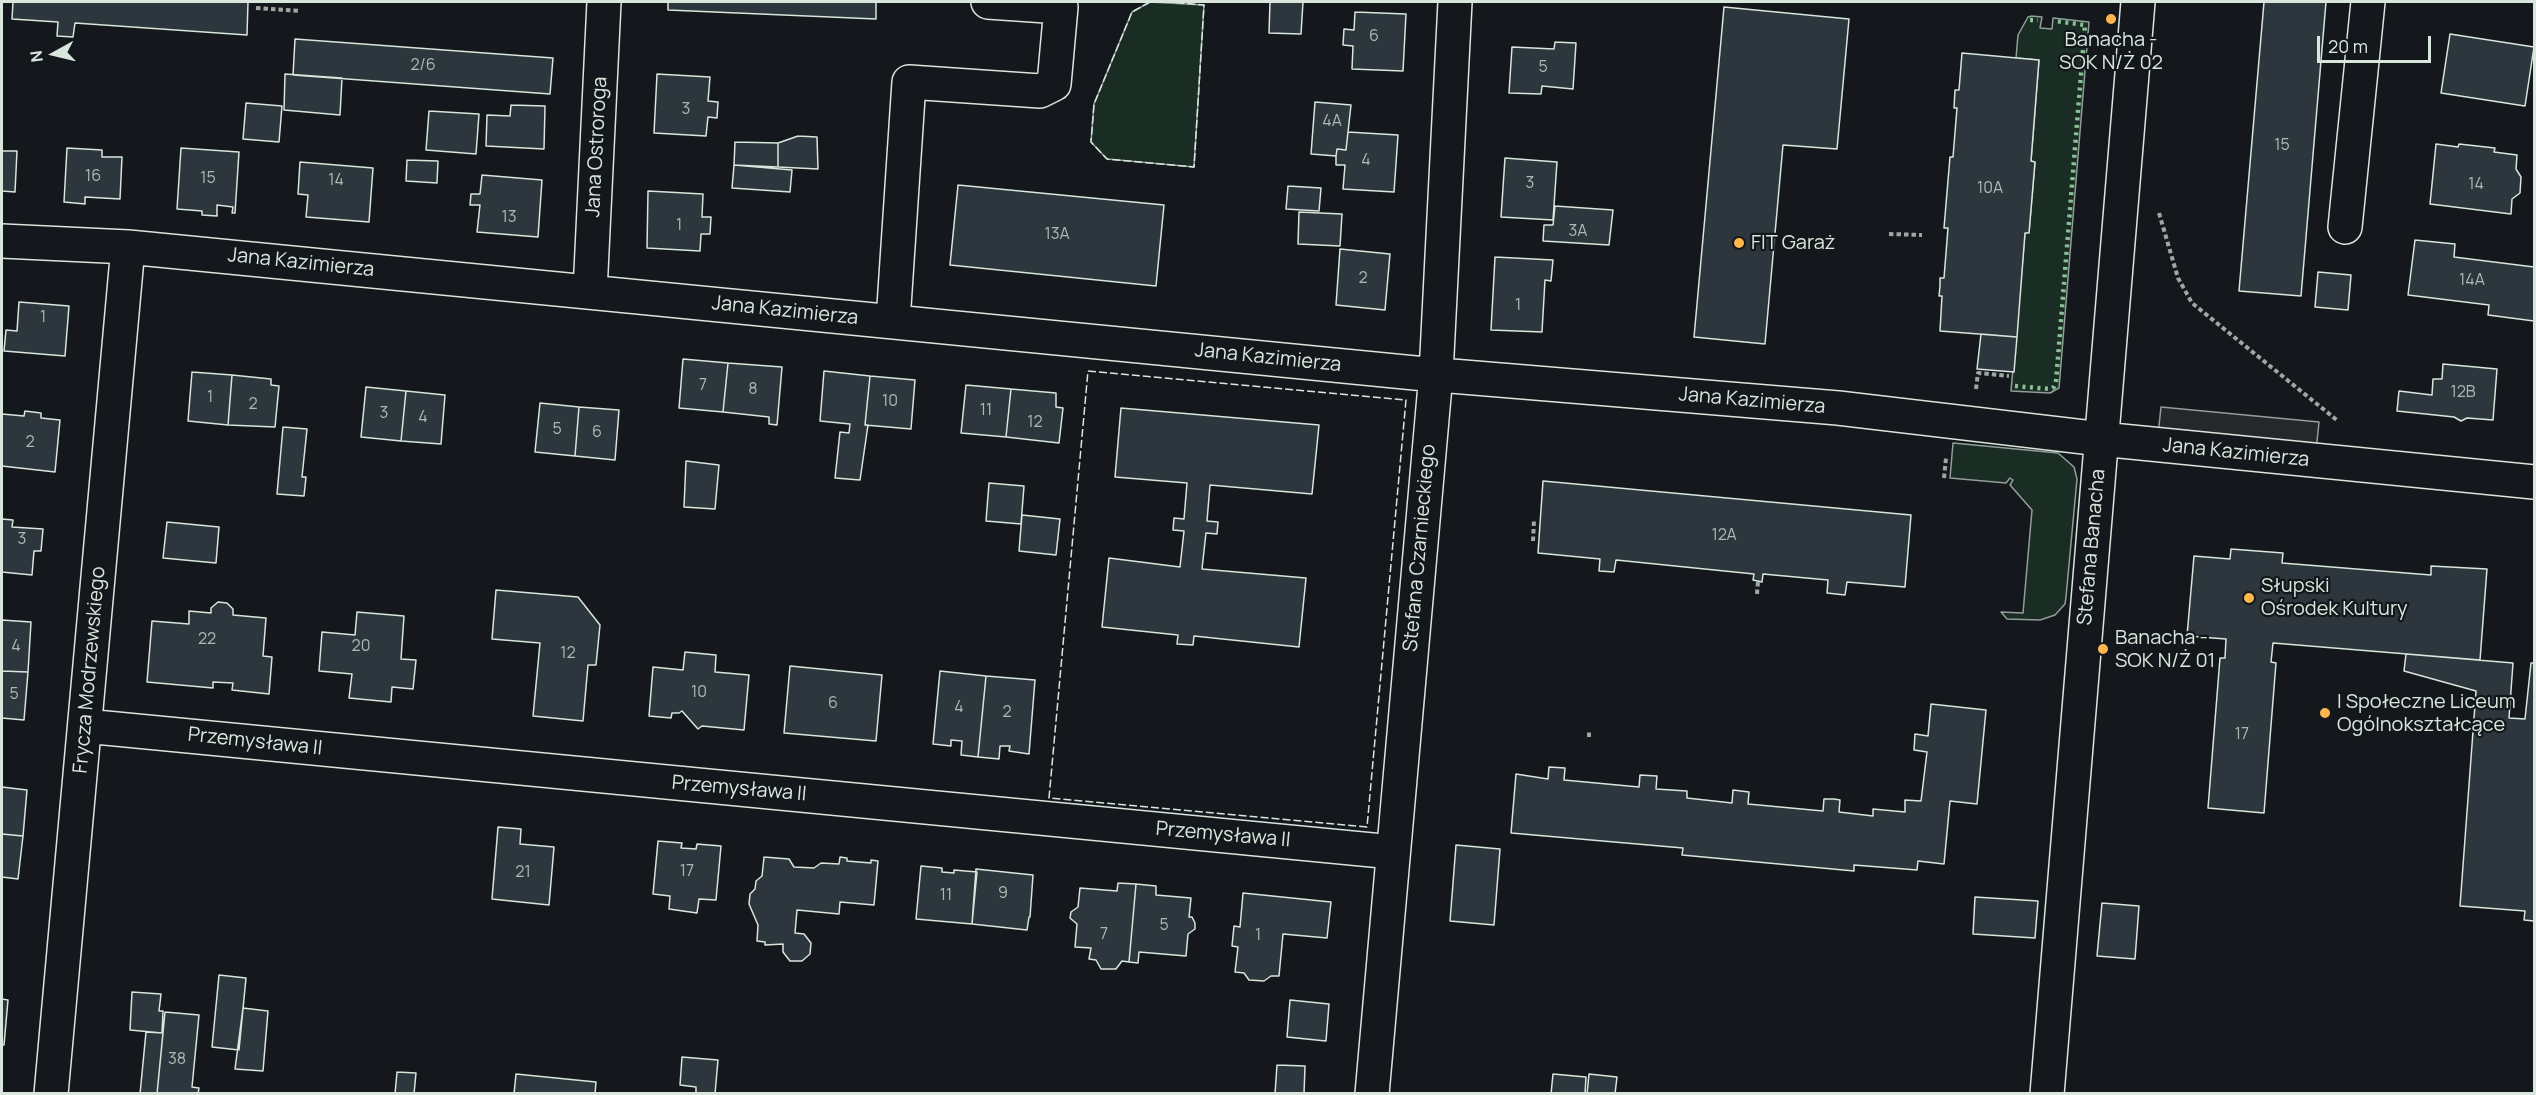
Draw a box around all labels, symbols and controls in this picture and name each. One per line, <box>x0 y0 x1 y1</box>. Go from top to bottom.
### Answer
marker: Banacha - SOK N/Ż 02 <box>2104 12 2118 26</box>
north arrow <box>24 24 84 84</box>
scale bar <box>2320 24 2434 62</box>
house number: 6 <box>1369 27 1379 47</box>
place label: Banacha - SOK N/Ż 02 <box>2059 28 2163 75</box>
text: 20 m <box>2328 34 2368 58</box>
text: N <box>24 49 48 64</box>
house number: 2/6 <box>410 56 436 76</box>
house number: 5 <box>1538 58 1548 78</box>
street label: Jana Ostroroga <box>581 76 613 218</box>
house number: 3 <box>682 100 690 120</box>
house number: 4A <box>1322 112 1342 132</box>
house number: 15 <box>2274 136 2290 156</box>
house number: 4 <box>1361 151 1371 171</box>
house number: 16 <box>85 167 101 187</box>
house number: 15 <box>200 169 216 189</box>
house number: 14 <box>328 171 344 191</box>
house number: 3 <box>1526 174 1534 194</box>
house number: 14 <box>2468 175 2484 195</box>
house number: 10A <box>1977 179 2003 199</box>
house number: 13 <box>501 208 517 228</box>
house number: 1 <box>676 216 682 236</box>
house number: 3A <box>1569 222 1587 242</box>
house number: 13A <box>1044 225 1070 245</box>
place label: FIT Garaż <box>1751 231 1835 255</box>
marker: FIT Garaż <box>1732 236 1746 250</box>
street label: Jana Kazimierza <box>227 243 375 283</box>
house number: 2 <box>1358 269 1368 289</box>
house number: 14A <box>2459 271 2485 291</box>
street label: Jana Kazimierza <box>711 291 859 331</box>
house number: 1 <box>1515 296 1521 316</box>
house number: 1 <box>40 308 46 328</box>
street label: Jana Kazimierza <box>1194 338 1342 378</box>
house number: 7 <box>699 376 707 396</box>
house number: 8 <box>748 380 758 400</box>
street label: Jana Kazimierza <box>1678 383 1826 419</box>
house number: 12B <box>2450 383 2476 403</box>
house number: 1 <box>207 388 213 408</box>
house number: 10 <box>882 392 898 412</box>
house number: 2 <box>248 395 258 415</box>
house number: 11 <box>980 401 992 421</box>
house number: 3 <box>380 404 388 424</box>
house number: 4 <box>418 408 428 428</box>
house number: 12 <box>1027 413 1043 433</box>
house number: 5 <box>552 420 562 440</box>
house number: 6 <box>592 423 602 443</box>
house number: 2 <box>25 433 35 453</box>
street label: Jana Kazimierza <box>2162 433 2310 473</box>
street label: Stefana Czarnieckiego <box>1399 443 1441 653</box>
street label: Stefana Banacha <box>2073 468 2111 626</box>
house number: 12A <box>1711 526 1737 546</box>
house number: 3 <box>18 530 26 550</box>
street label: Frycza Modrzewskiego <box>69 566 111 774</box>
place label: Słupski Ośrodek Kultury <box>2261 574 2408 621</box>
marker: Słupski Ośrodek Kultury <box>2242 591 2256 605</box>
place label: Banacha - SOK N/Ż 01 <box>2115 626 2215 673</box>
house number: 22 <box>198 630 216 650</box>
house number: 4 <box>11 637 21 657</box>
house number: 20 <box>352 637 370 657</box>
marker: Banacha - SOK N/Ż 01 <box>2096 642 2110 656</box>
house number: 12 <box>560 644 576 664</box>
house number: 10 <box>691 683 707 703</box>
house number: 5 <box>9 685 19 705</box>
place label: I Społeczne Liceum Ogólnokształcące <box>2337 690 2516 737</box>
house number: 6 <box>828 694 838 714</box>
house number: 4 <box>954 698 964 718</box>
house number: 2 <box>1002 703 1012 723</box>
marker: I Społeczne Liceum Ogólnokształcące <box>2318 706 2332 720</box>
street label: Przemysława II <box>187 723 323 761</box>
house number: 17 <box>2235 725 2249 745</box>
street label: Przemysława II <box>671 771 807 807</box>
street label: Przemysława II <box>1155 817 1291 853</box>
house number: 17 <box>680 862 694 882</box>
house number: 21 <box>515 863 531 883</box>
house number: 9 <box>998 884 1008 904</box>
house number: 11 <box>940 886 952 906</box>
house number: 5 <box>1159 916 1169 936</box>
house number: 7 <box>1100 925 1108 945</box>
house number: 1 <box>1255 926 1261 946</box>
house number: 38 <box>168 1050 186 1070</box>

